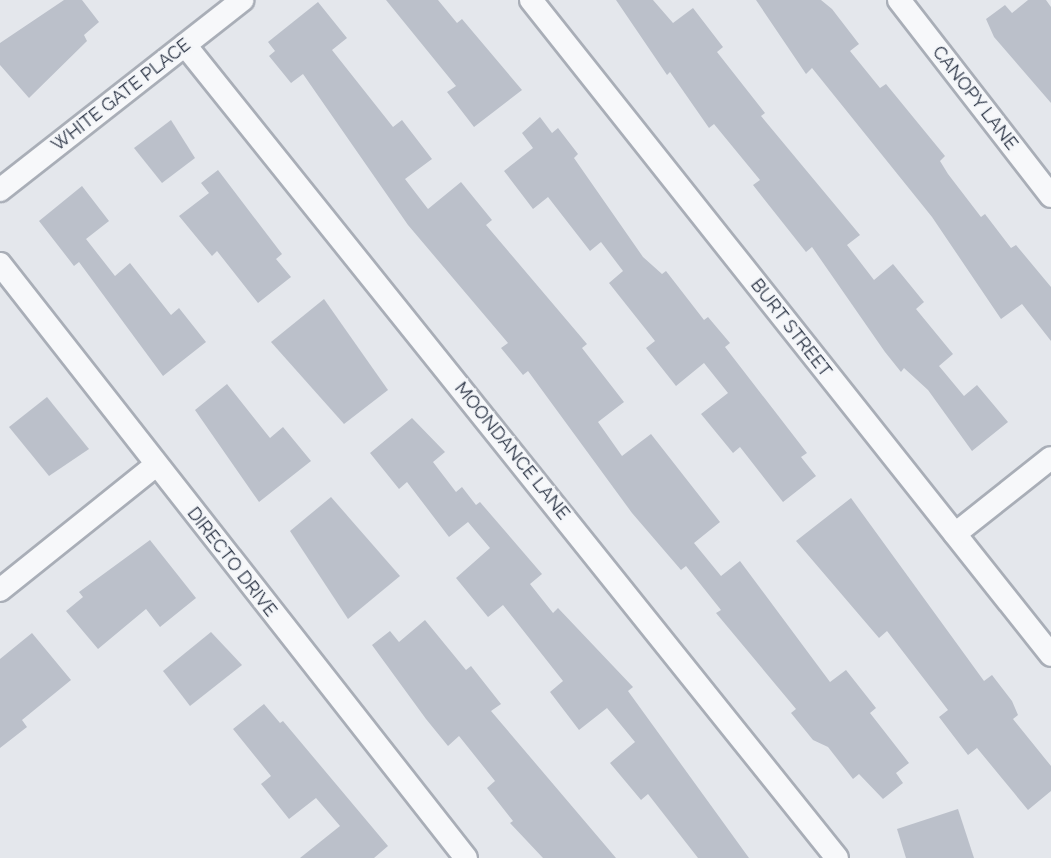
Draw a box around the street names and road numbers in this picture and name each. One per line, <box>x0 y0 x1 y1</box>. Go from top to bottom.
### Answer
street label: WHITE GATE PLACE <box>47 34 195 156</box>
street label: CANOPY LANE <box>928 42 1022 154</box>
street label: BURT STREET <box>746 274 836 382</box>
street label: MOONDANCE LANE <box>450 378 574 524</box>
street label: DIRECTO DRIVE <box>183 503 281 621</box>

